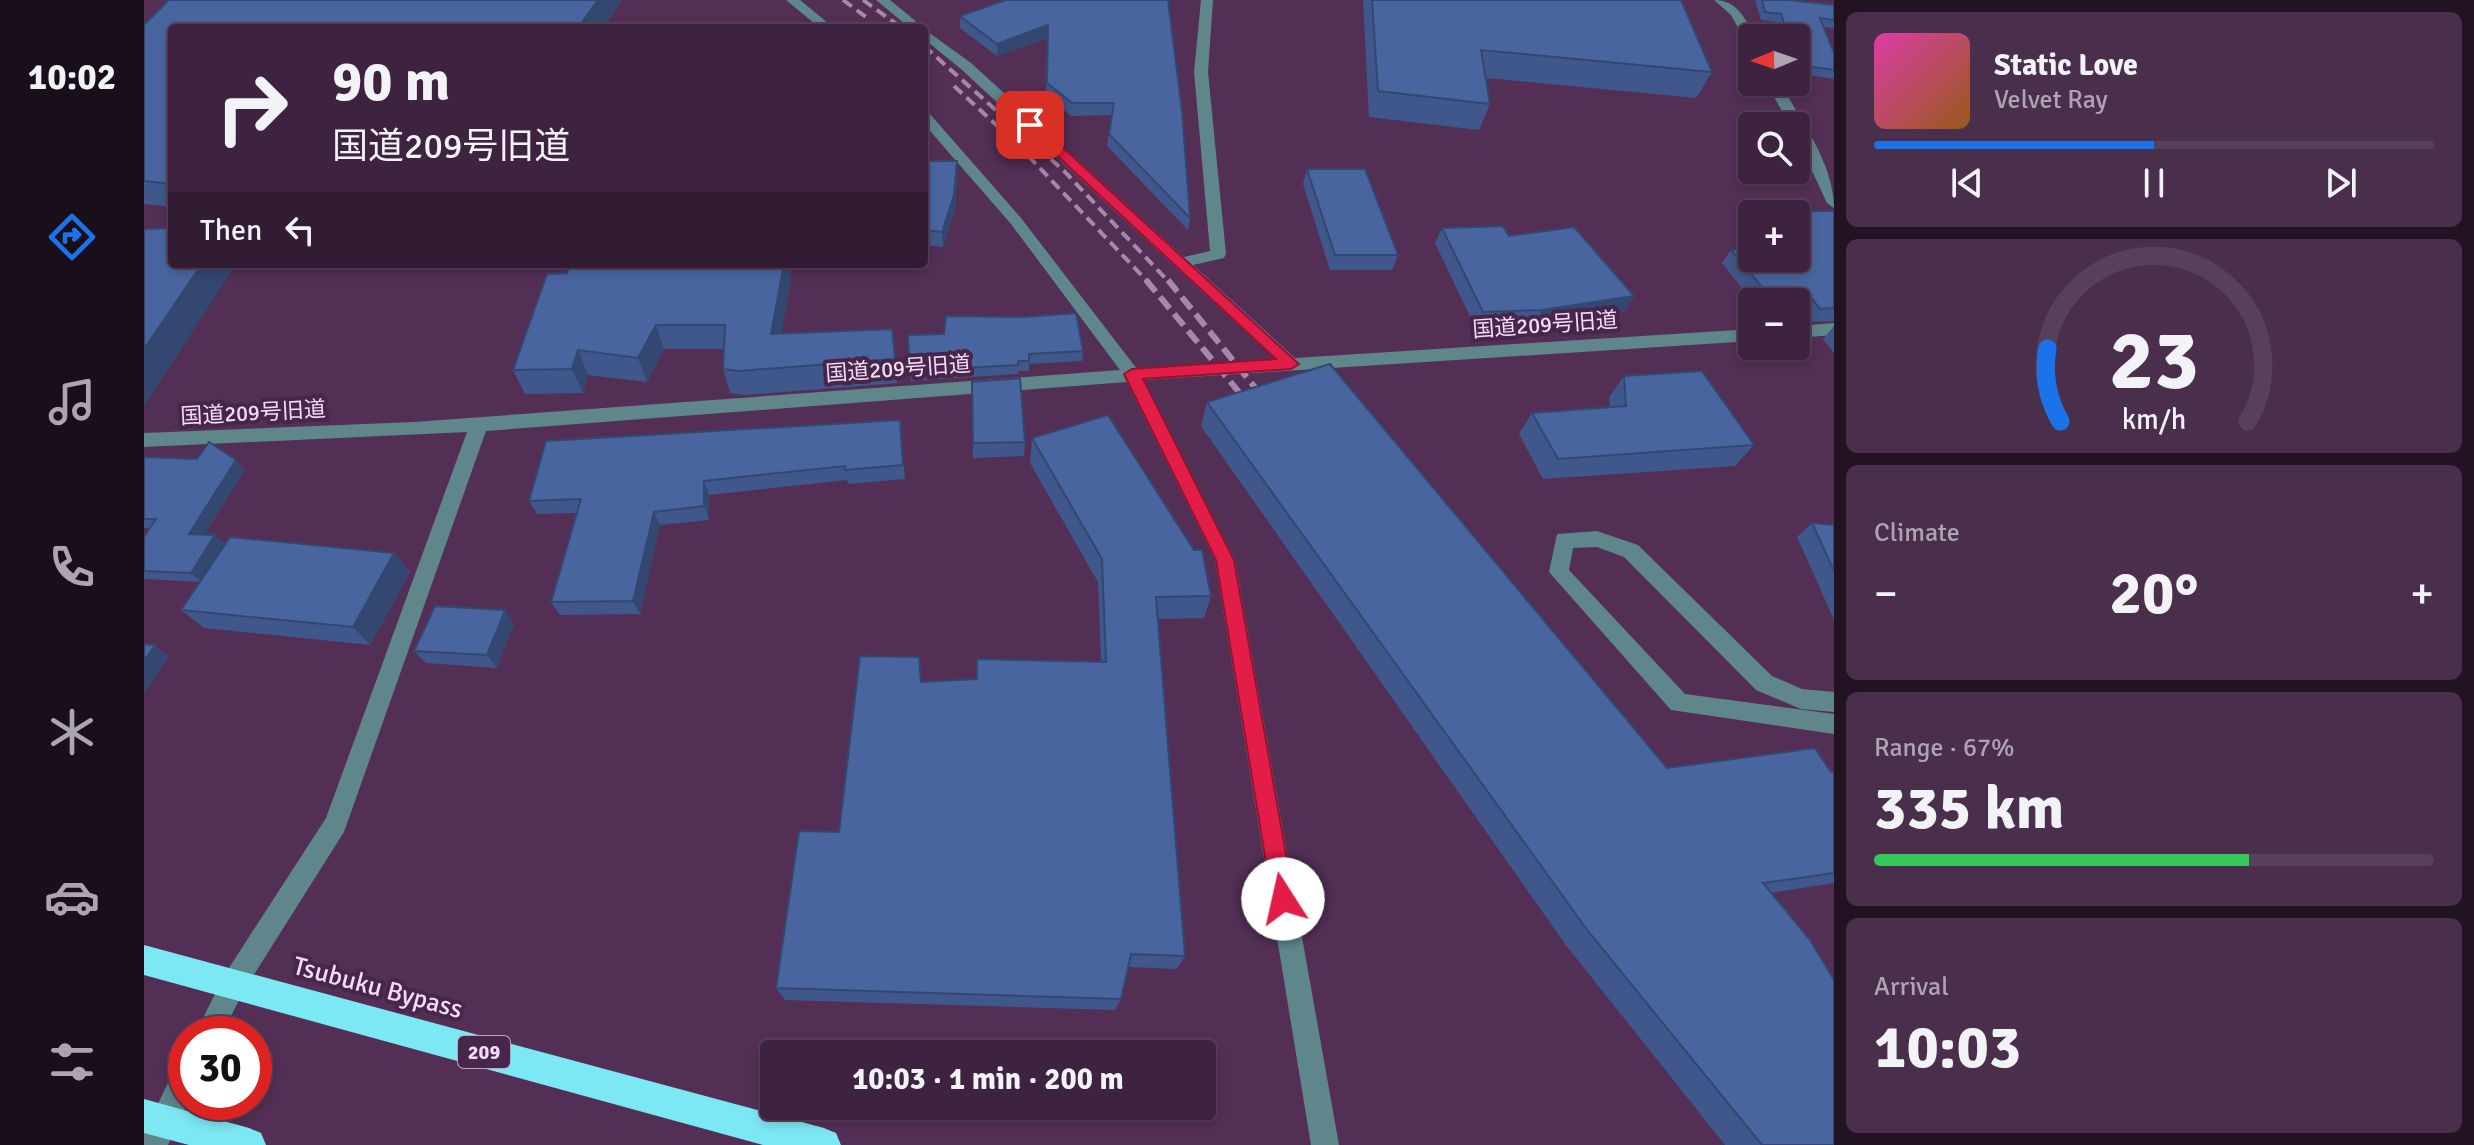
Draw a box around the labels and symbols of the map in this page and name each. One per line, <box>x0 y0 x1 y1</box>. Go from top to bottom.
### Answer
north arrow <box>1738 24 1810 96</box>
pin <box>996 91 1064 159</box>
street label: 国道209号旧道 <box>1471 306 1619 343</box>
street label: 国道209号旧道 <box>824 350 972 387</box>
street label: 国道209号旧道 <box>180 395 326 430</box>
position arrow <box>1241 857 1325 941</box>
street label: Tsubuku Bypass <box>290 950 466 1026</box>
speed limit sign: 30 <box>168 1016 272 1120</box>
road number: 209 <box>458 1036 510 1068</box>

